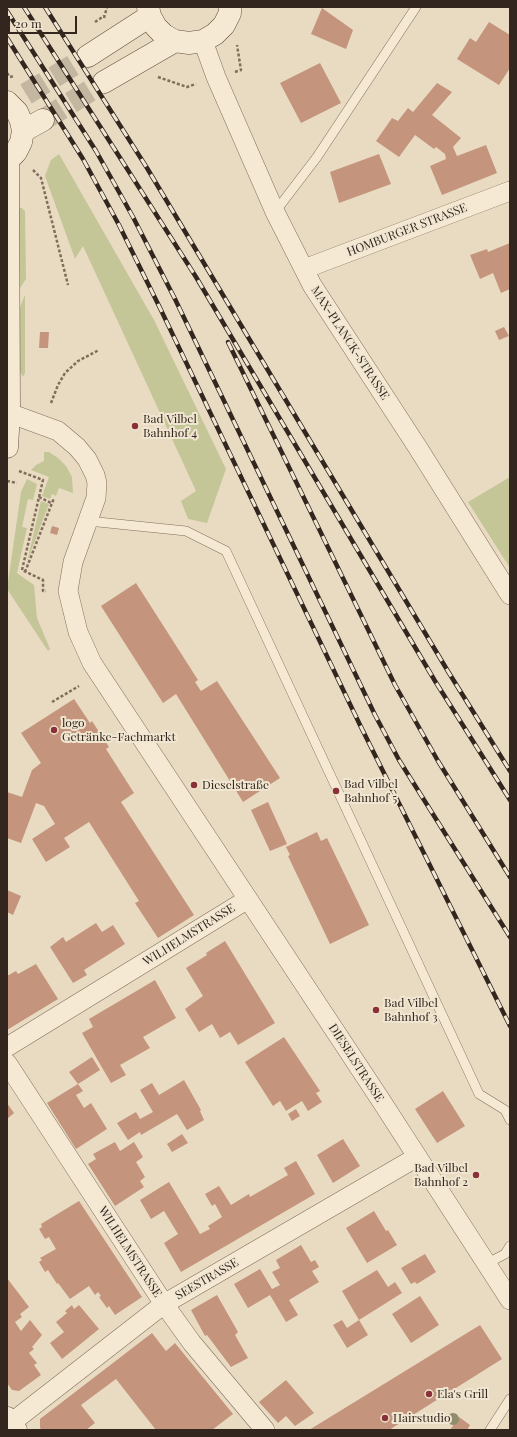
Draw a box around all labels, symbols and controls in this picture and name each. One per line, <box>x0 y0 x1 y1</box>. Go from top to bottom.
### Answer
scale bar <box>10 8 79 34</box>
text: 20 m <box>15 15 42 31</box>
street label: HOMBURGER STRASSE <box>345 200 469 260</box>
street label: MAX-PLANCK-STRASSE <box>308 283 392 403</box>
place label: Bad Vilbel Bahnhof 4 <box>143 412 197 440</box>
marker: Bad Vilbel Bahnhof 4 <box>130 421 140 431</box>
place label: logo Getränke-Fachmarkt <box>62 716 176 744</box>
marker: logo Getränke-Fachmarkt <box>49 725 59 735</box>
place label: Bad Vilbel Bahnhof 5 <box>344 777 398 805</box>
place label: Dieselstraße <box>202 778 269 792</box>
marker: Dieselstraße <box>189 780 199 790</box>
marker: Bad Vilbel Bahnhof 5 <box>331 786 341 796</box>
street label: WILHELMSTRASSE <box>140 901 238 969</box>
place label: Bad Vilbel Bahnhof 3 <box>384 996 438 1024</box>
marker: Bad Vilbel Bahnhof 3 <box>371 1005 381 1015</box>
street label: DIESELSTRASSE <box>325 1021 387 1105</box>
place label: Bad Vilbel Bahnhof 2 <box>414 1161 468 1189</box>
marker: Bad Vilbel Bahnhof 2 <box>471 1170 481 1180</box>
street label: WILHELMSTRASSE <box>95 1204 165 1300</box>
street label: SEESTRASSE <box>173 1255 241 1303</box>
place label: Ela's Grill <box>437 1387 488 1401</box>
marker: Ela's Grill <box>424 1389 434 1399</box>
place label: Hairstudio <box>393 1411 451 1425</box>
marker: Hairstudio <box>380 1413 390 1423</box>

